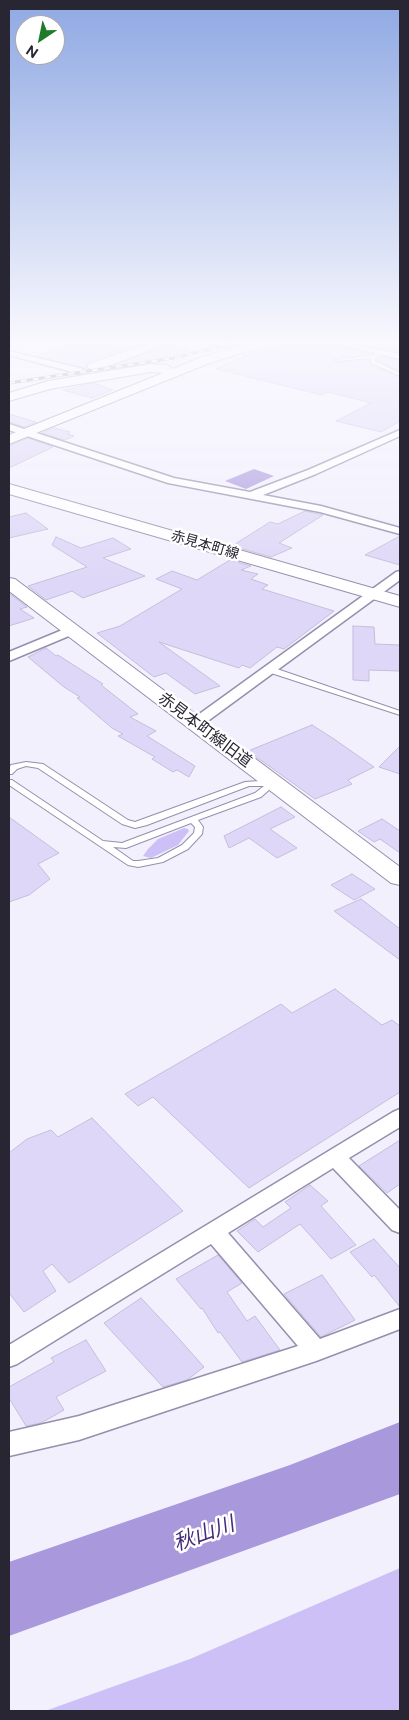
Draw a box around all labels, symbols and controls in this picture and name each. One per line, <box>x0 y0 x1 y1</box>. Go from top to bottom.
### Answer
north arrow <box>15 15 65 65</box>
text: N <box>23 42 41 61</box>
street label: 赤見本町線 <box>169 527 241 563</box>
street label: 赤見本町線旧道 <box>154 689 256 771</box>
water label: 秋山川 <box>170 1511 238 1557</box>

